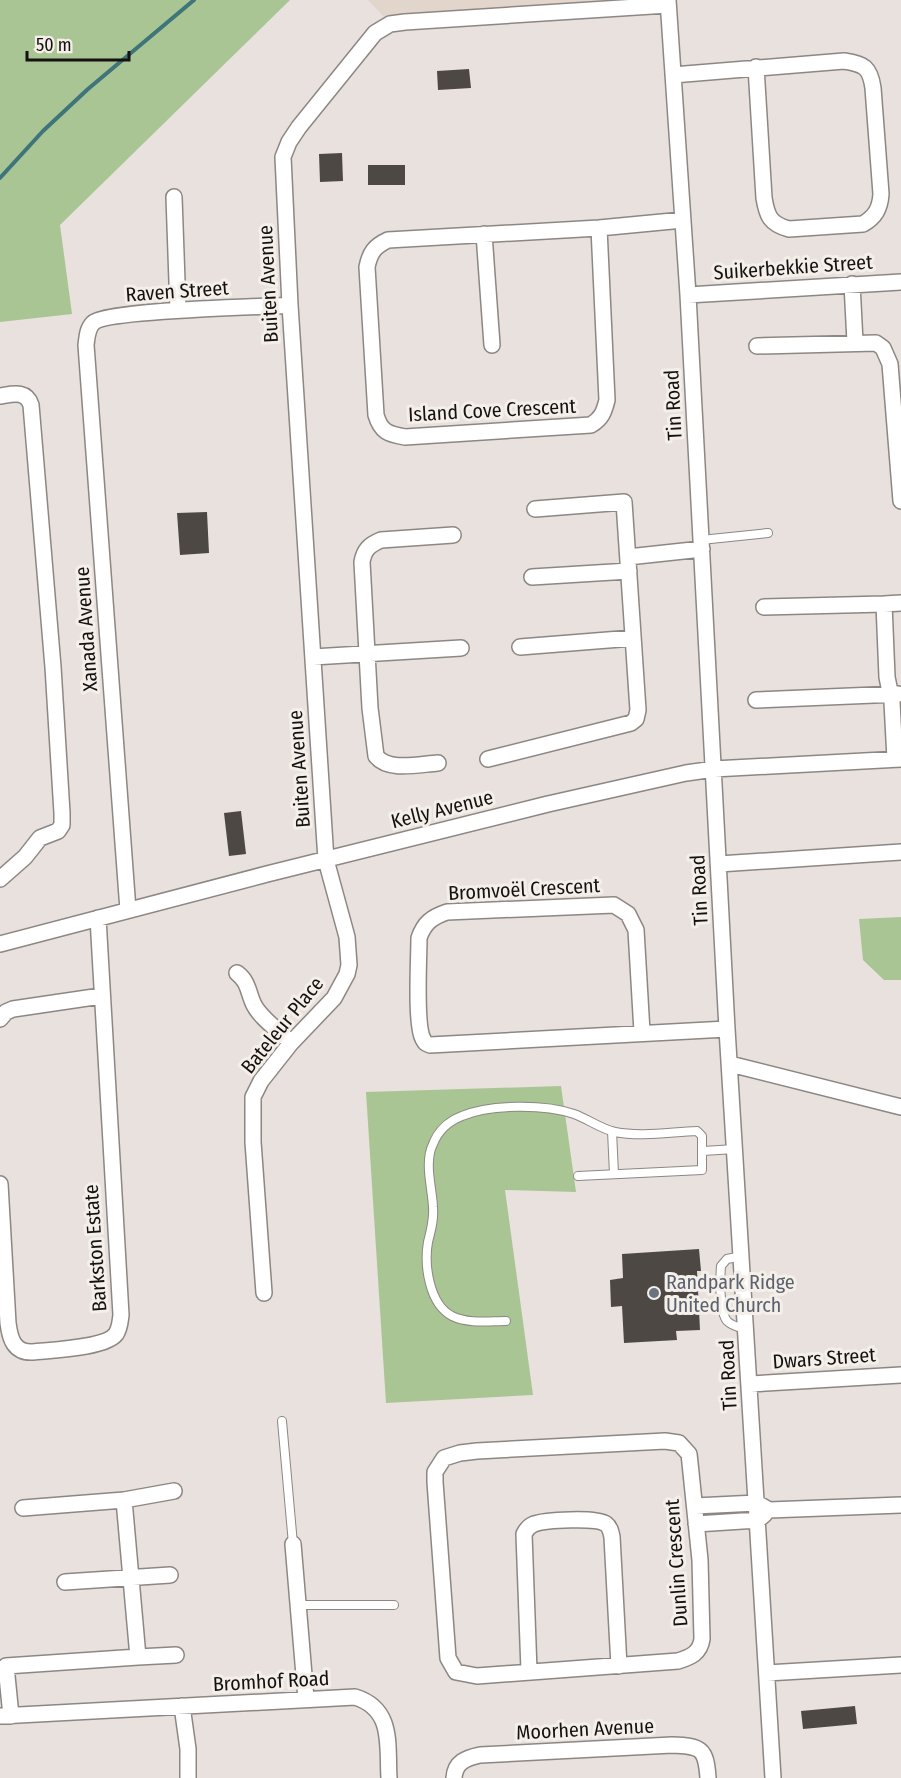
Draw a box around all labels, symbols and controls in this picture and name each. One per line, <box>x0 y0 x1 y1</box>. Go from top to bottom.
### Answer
scale bar <box>27 24 129 62</box>
text: 50 m <box>36 34 72 56</box>
street label: Buiten Avenue <box>253 224 283 344</box>
street label: Suikerbekkie Street <box>713 249 874 285</box>
street label: Raven Street <box>125 275 230 307</box>
street label: Tin Road <box>659 369 687 441</box>
street label: Island Cove Crescent <box>407 394 577 426</box>
street label: Xanada Avenue <box>70 566 102 692</box>
street label: Buiten Avenue <box>283 709 315 829</box>
street label: Kelly Avenue <box>389 785 495 833</box>
street label: Tin Road <box>685 854 713 926</box>
street label: Bromvoël Crescent <box>447 873 601 905</box>
street label: Bateleur Place <box>236 972 328 1078</box>
street label: Barkston Estate <box>79 1184 111 1312</box>
place label: Randpark Ridge United Church <box>666 1270 795 1317</box>
marker: Randpark Ridge United Church <box>647 1286 661 1300</box>
street label: Tin Road <box>714 1339 742 1411</box>
street label: Dwars Street <box>772 1342 877 1374</box>
street label: Dunlin Crescent <box>660 1498 692 1628</box>
street label: Bromhof Road <box>212 1666 330 1696</box>
street label: Moorhen Avenue <box>515 1713 655 1745</box>

